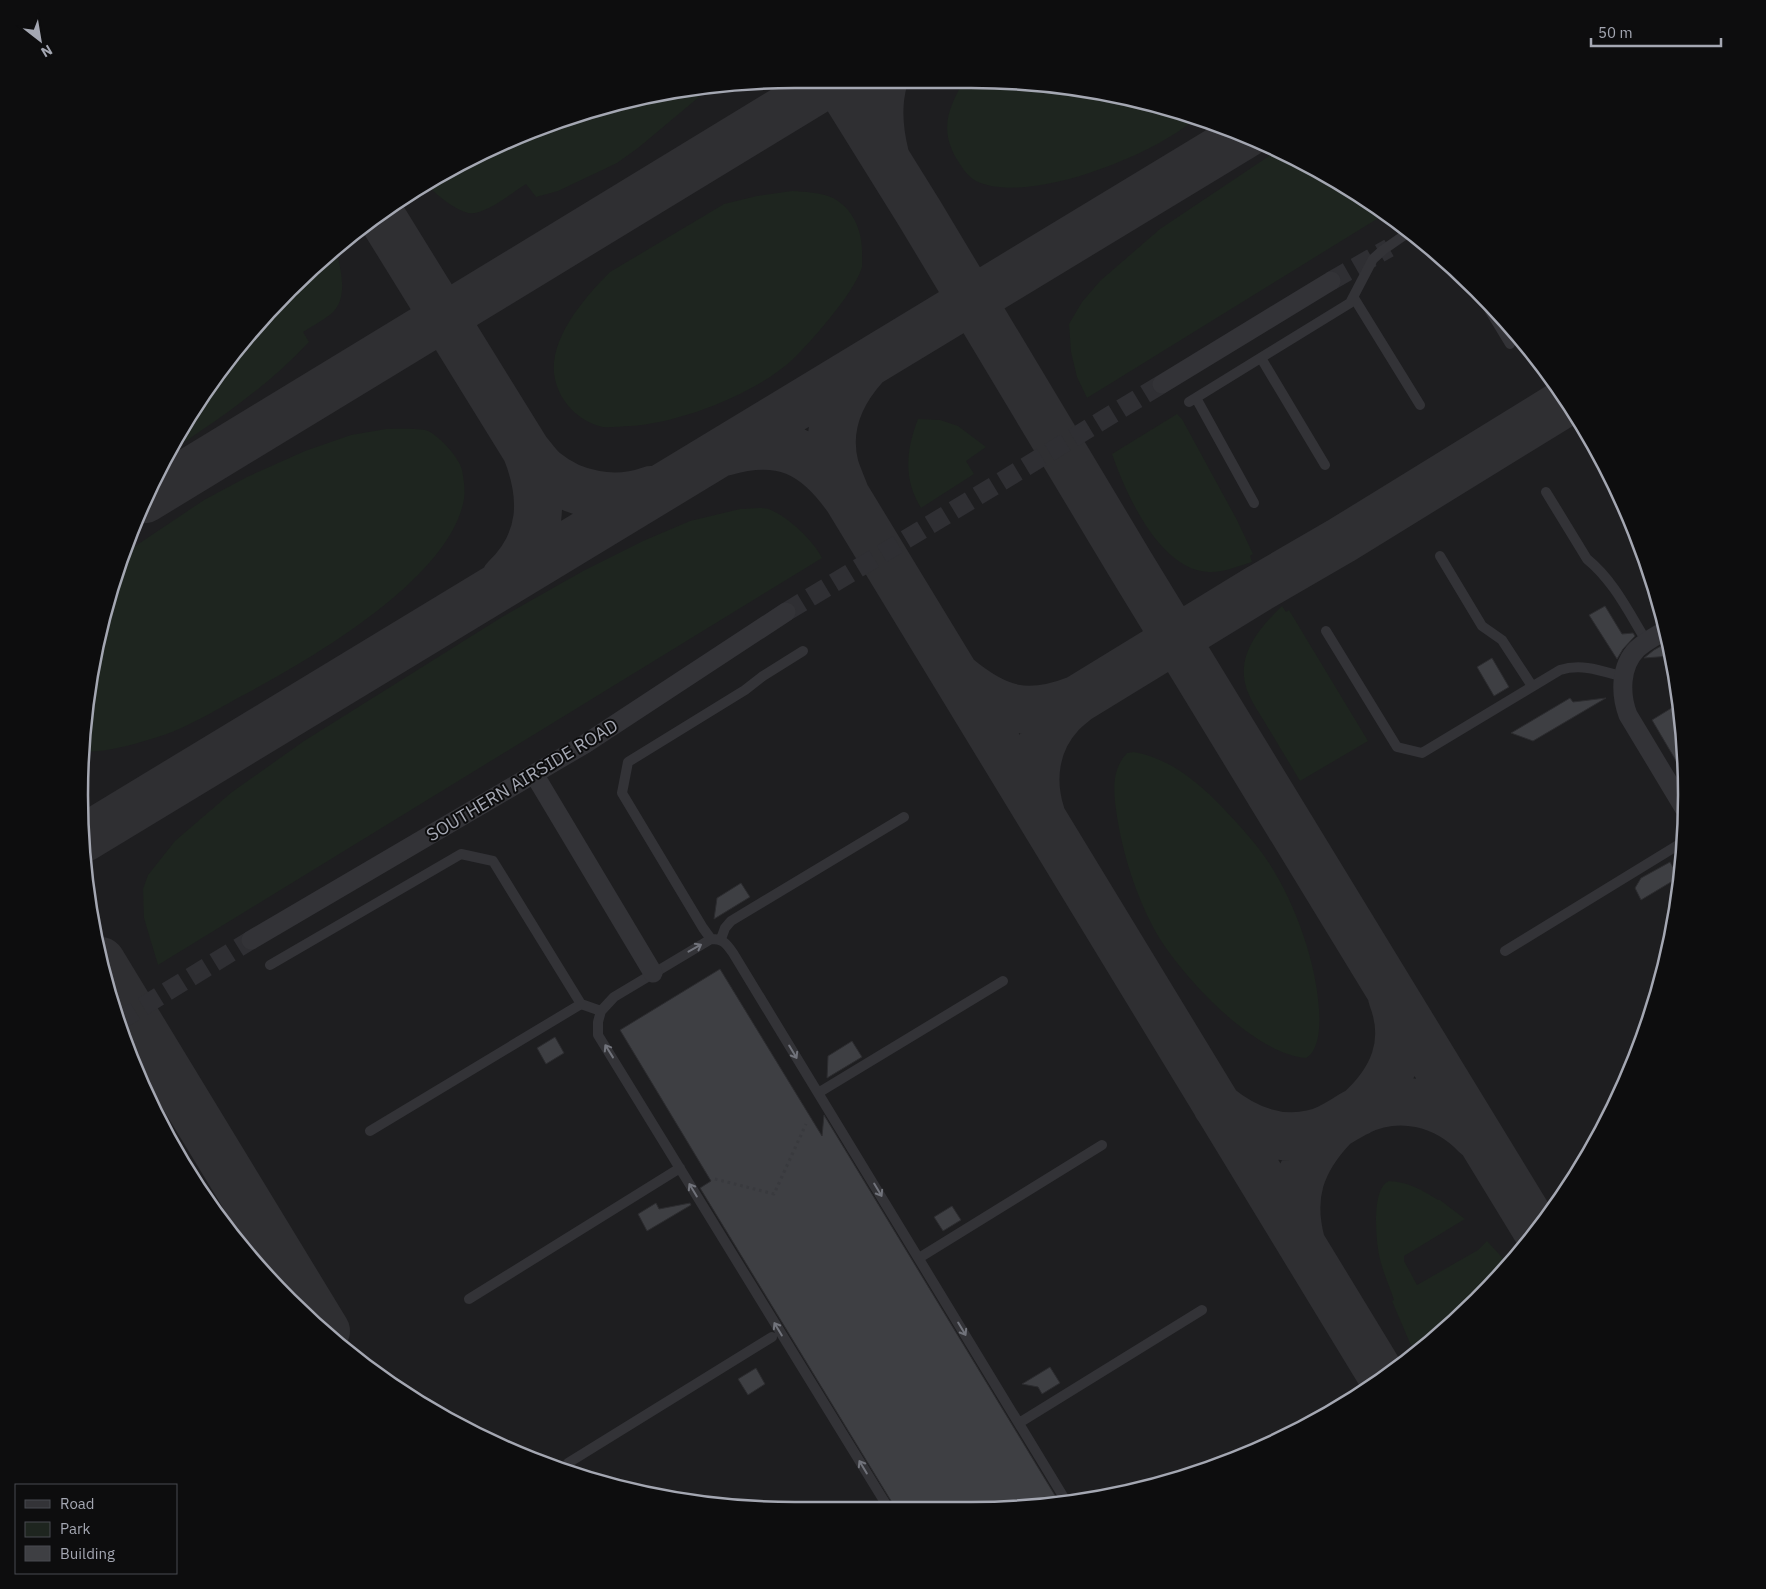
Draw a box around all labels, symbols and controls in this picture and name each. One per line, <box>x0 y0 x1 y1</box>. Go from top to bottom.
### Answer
north arrow <box>15 15 65 65</box>
scale bar <box>1591 15 1721 47</box>
text: 50 m <box>1598 23 1633 42</box>
text: N <box>38 41 56 61</box>
street label: SOUTHERN AIRSIDE ROAD <box>422 714 622 846</box>
one-way arrow <box>687 943 702 953</box>
one-way arrow <box>789 1044 799 1058</box>
one-way arrow <box>603 1045 613 1059</box>
one-way arrow <box>688 1183 699 1197</box>
one-way arrow <box>873 1183 883 1197</box>
one-way arrow <box>773 1322 783 1336</box>
one-way arrow <box>957 1322 967 1336</box>
one-way arrow <box>858 1461 868 1475</box>
legend <box>15 1484 178 1574</box>
text: Road <box>60 1494 95 1513</box>
text: Park <box>60 1519 90 1538</box>
text: Building <box>60 1544 115 1563</box>

